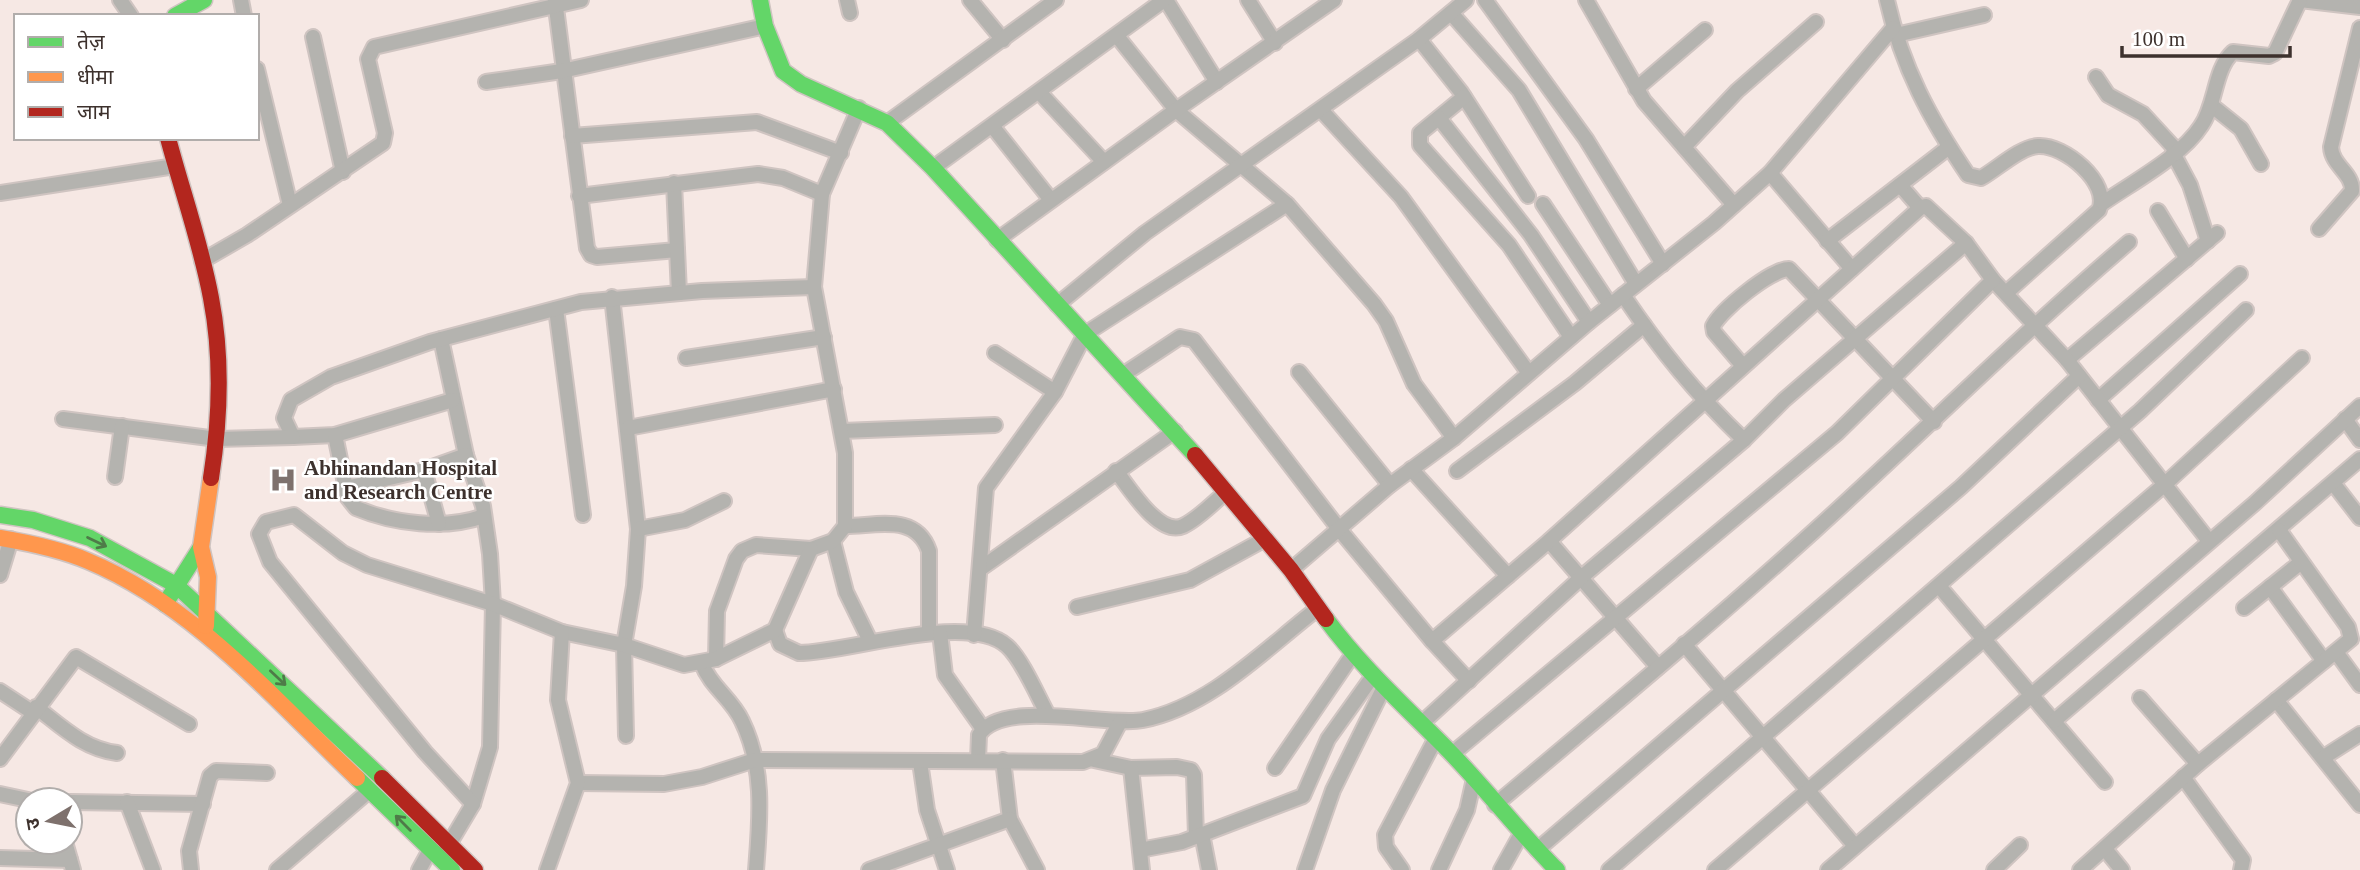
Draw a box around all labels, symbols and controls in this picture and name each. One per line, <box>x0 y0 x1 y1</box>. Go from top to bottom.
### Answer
legend <box>14 14 259 140</box>
scale bar <box>2122 14 2290 58</box>
text: 100 m <box>2132 27 2185 51</box>
text: तेज़ <box>77 30 105 54</box>
text: धीमा <box>77 65 114 89</box>
text: जाम <box>77 100 111 124</box>
place label: Abhinandan Hospital and Research Centre <box>304 456 497 504</box>
hospital icon: Abhinandan Hospital and Research Centre <box>268 465 298 495</box>
one-way arrow <box>86 536 107 550</box>
one-way arrow <box>269 670 287 686</box>
north arrow <box>14 786 84 856</box>
one-way arrow <box>395 814 412 831</box>
text: उ <box>21 816 44 831</box>

